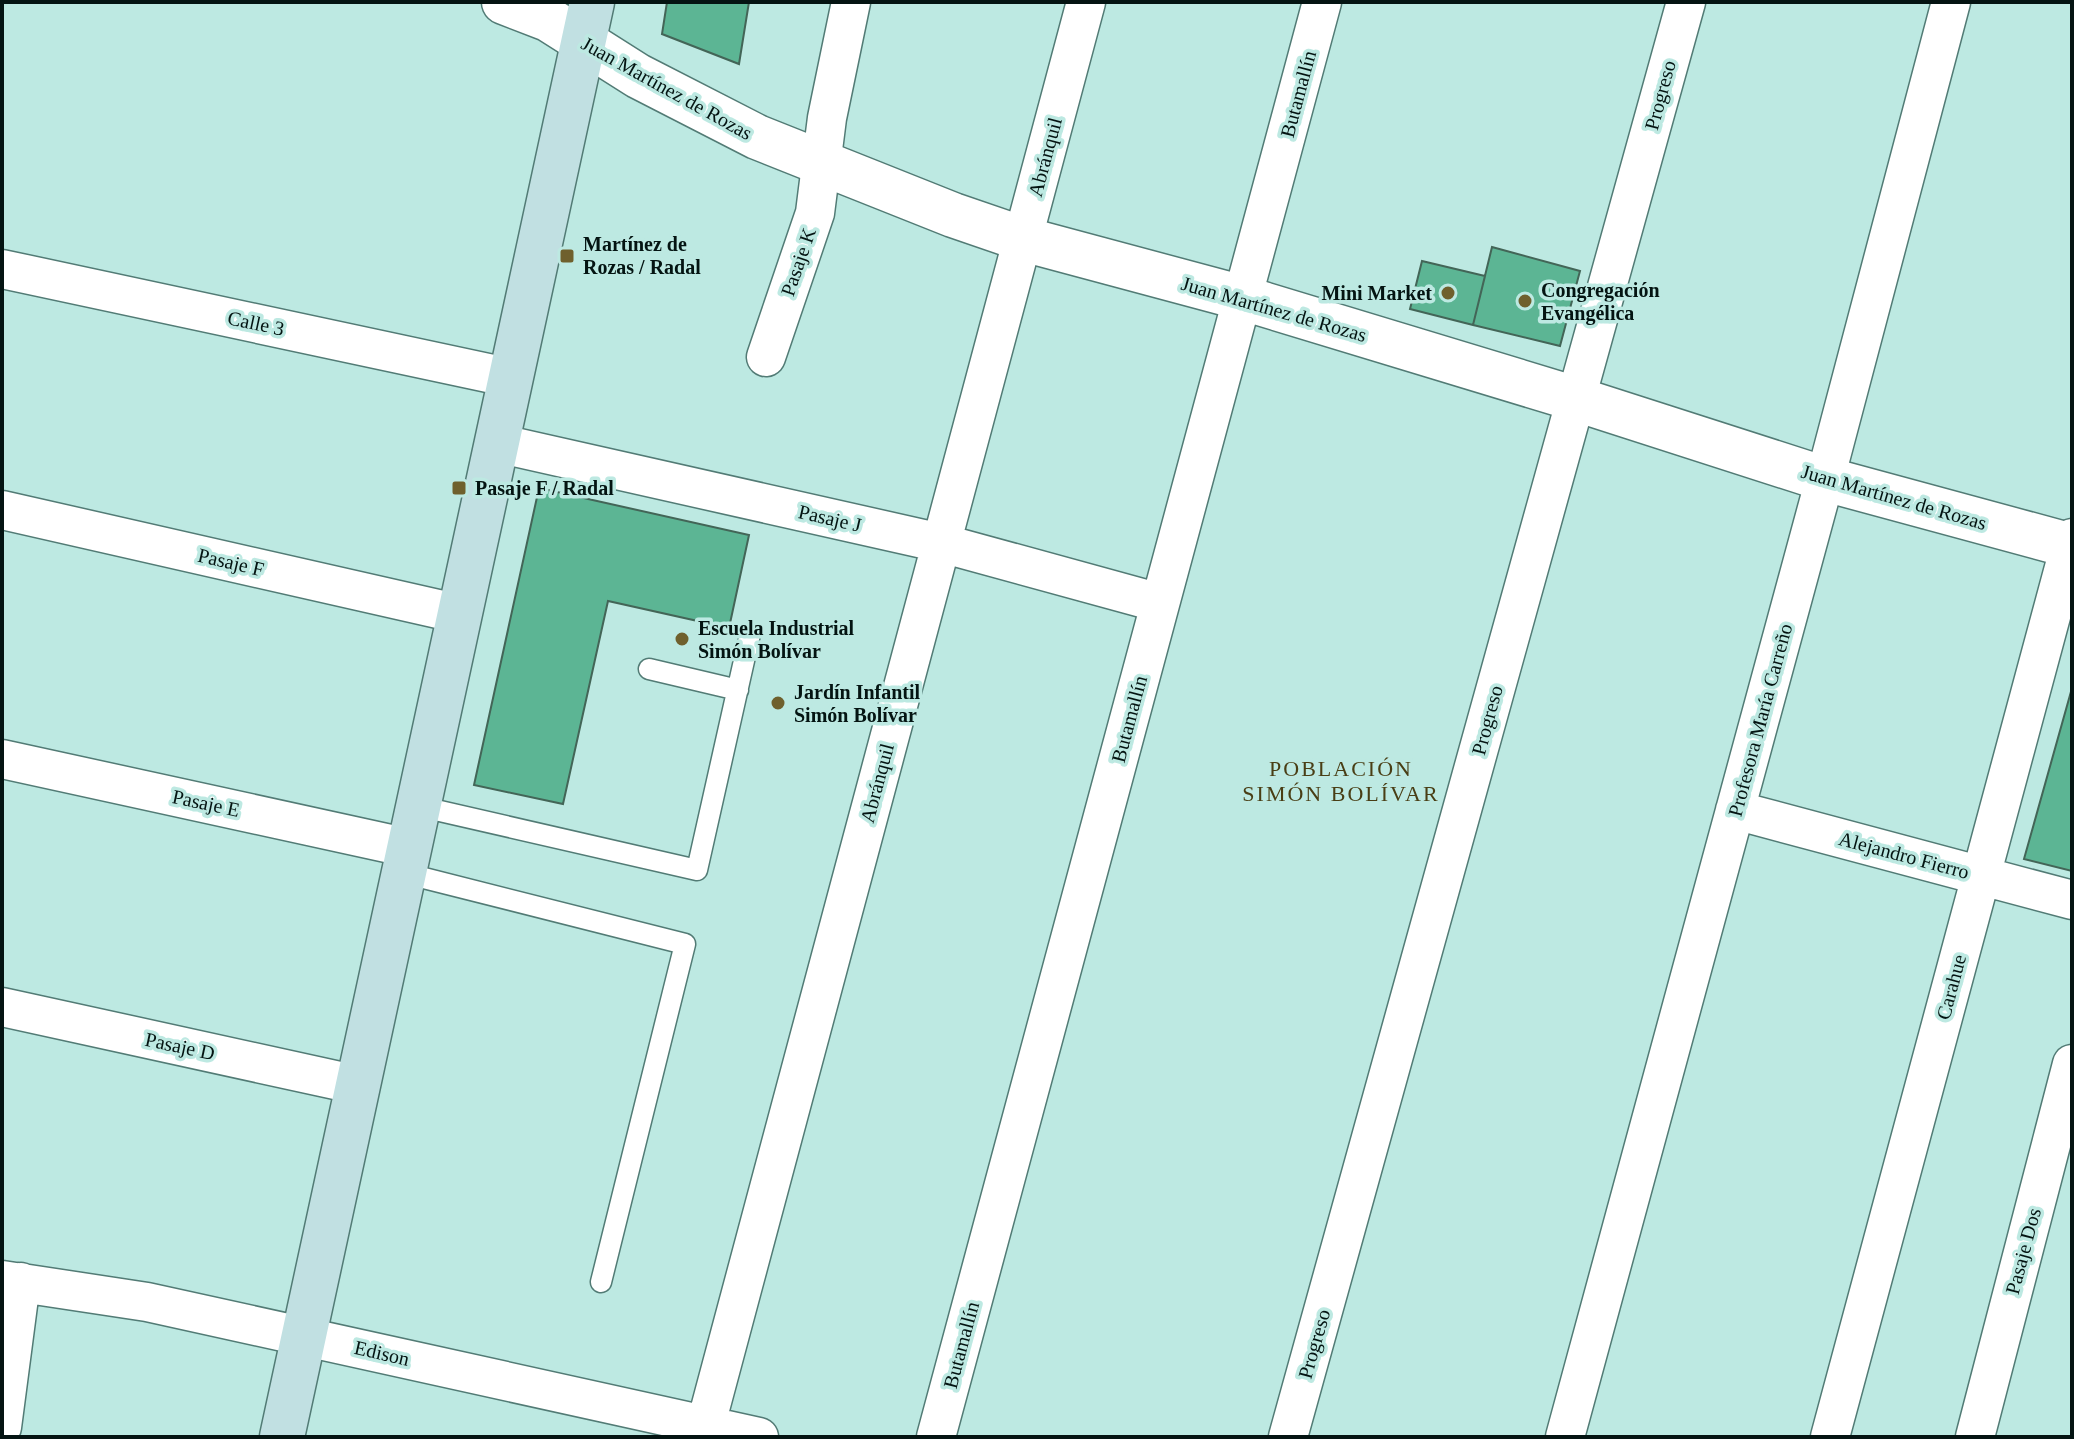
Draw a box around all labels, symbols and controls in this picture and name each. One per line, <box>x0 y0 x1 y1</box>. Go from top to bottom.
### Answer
street label: Juan Martínez de Rozas <box>578 32 756 144</box>
street label: Butamallín <box>1276 48 1320 140</box>
street label: Progreso <box>1640 58 1681 132</box>
street label: Abránquil <box>1024 115 1067 199</box>
street label: Pasaje K <box>776 225 821 299</box>
place label: Martínez de Rozas / Radal <box>583 233 701 278</box>
marker: Martínez de Rozas / Radal <box>558 247 576 265</box>
street label: Juan Martínez de Rozas <box>1179 272 1369 346</box>
place label: Congregación Evangélica <box>1541 279 1660 325</box>
place label: Mini Market <box>1321 282 1432 304</box>
marker: Mini Market <box>1439 284 1457 302</box>
marker: Congregación Evangélica <box>1516 292 1534 310</box>
street label: Calle 3 <box>226 306 286 340</box>
street label: Juan Martínez de Rozas <box>1799 460 1989 534</box>
place label: Pasaje F / Radal <box>475 477 614 500</box>
marker: Pasaje F / Radal <box>450 479 468 497</box>
street label: Pasaje J <box>796 500 864 537</box>
street label: Pasaje F <box>196 544 266 581</box>
place label: Escuela Industrial Simón Bolívar <box>698 617 855 662</box>
street label: Profesora María Carreño <box>1724 621 1796 819</box>
marker: Escuela Industrial Simón Bolívar <box>673 630 691 648</box>
street label: Butamallín <box>1107 673 1151 765</box>
place label: Jardín Infantil Simón Bolívar <box>794 681 921 726</box>
street label: Progreso <box>1467 683 1508 757</box>
marker: Jardín Infantil Simón Bolívar <box>769 694 787 712</box>
street label: Abránquil <box>856 741 899 825</box>
district label: POBLACIÓN SIMÓN BOLÍVAR <box>1242 756 1440 806</box>
street label: Pasaje E <box>170 785 242 822</box>
street label: Alejandro Fierro <box>1836 827 1971 884</box>
street label: Carahue <box>1932 952 1970 1022</box>
street label: Pasaje D <box>143 1028 217 1065</box>
street label: Pasaje Dos <box>2001 1205 2046 1297</box>
street label: Butamallín <box>939 1299 983 1391</box>
street label: Progreso <box>1294 1307 1335 1381</box>
street label: Edison <box>352 1336 412 1370</box>

